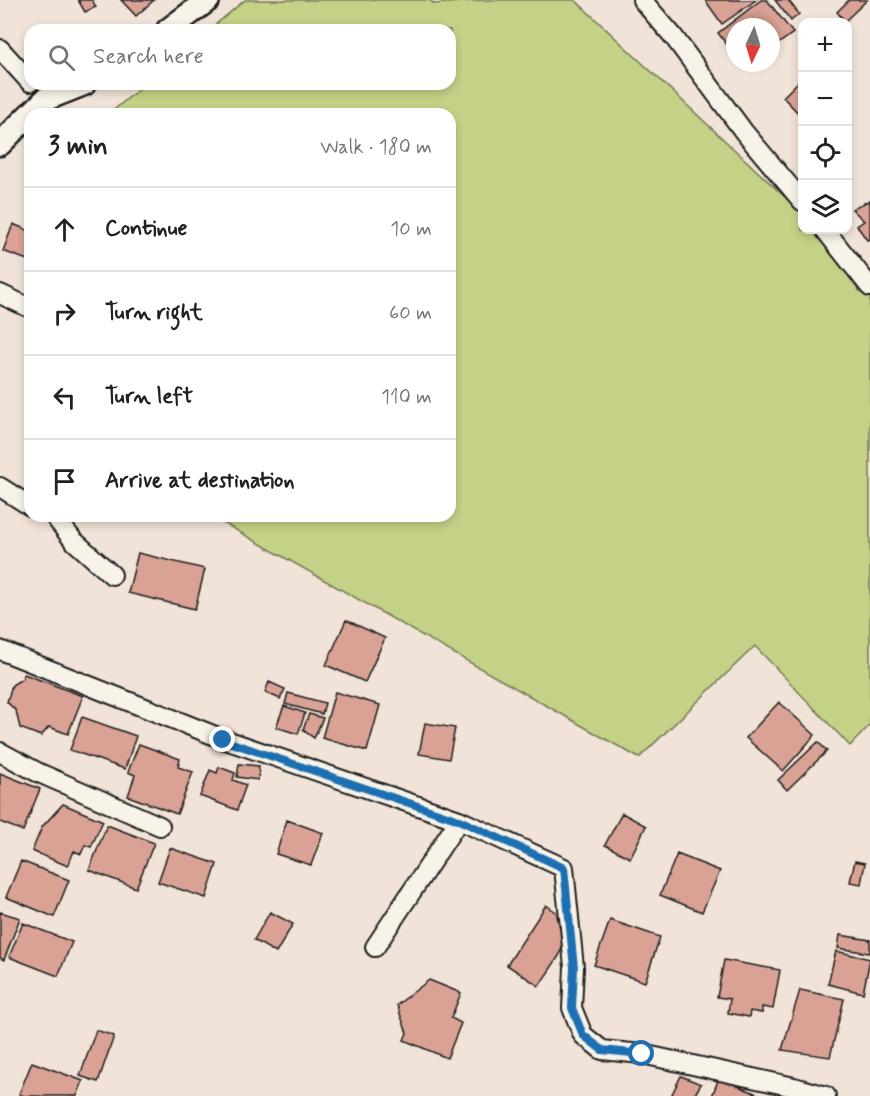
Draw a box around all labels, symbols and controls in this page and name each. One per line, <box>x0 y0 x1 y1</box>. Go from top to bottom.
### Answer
north arrow <box>726 18 780 72</box>
map controls <box>798 18 852 234</box>
button: + <box>798 18 852 72</box>
search box <box>24 24 456 90</box>
icon: search <box>45 41 78 74</box>
text: Search here <box>93 43 204 71</box>
button: − <box>798 72 852 126</box>
button: locate <box>798 126 852 180</box>
text: 3 min <box>48 130 108 164</box>
text: Walk · 180 m <box>320 134 432 161</box>
button: layers <box>798 180 852 234</box>
icon: ahead <box>48 213 81 246</box>
text: Continue <box>105 215 187 243</box>
text: 10 m <box>390 216 432 243</box>
icon: right <box>48 297 81 330</box>
text: Turn right <box>105 299 203 327</box>
text: 60 m <box>389 300 432 327</box>
icon: left <box>48 381 81 414</box>
text: Turn left <box>105 383 193 411</box>
text: 110 m <box>381 384 432 411</box>
icon: arrive <box>48 465 81 498</box>
text: Arrive at destination <box>105 467 295 495</box>
route end <box>209 726 235 752</box>
route start <box>628 1040 654 1066</box>

